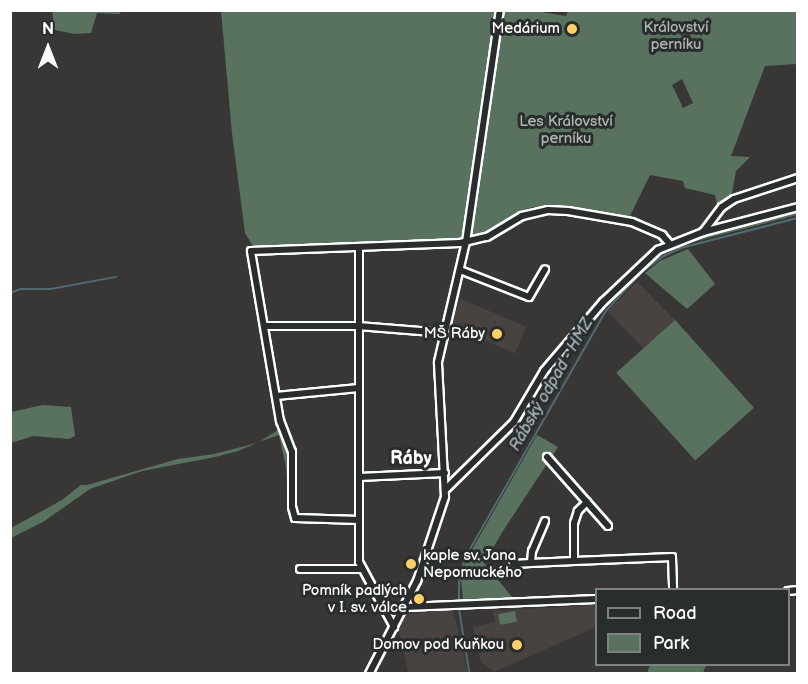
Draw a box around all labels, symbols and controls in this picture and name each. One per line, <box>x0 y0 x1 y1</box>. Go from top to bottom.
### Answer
north arrow <box>18 18 78 78</box>
park label: Království perníku <box>644 18 708 53</box>
text: N <box>42 20 54 39</box>
place label: Medárium <box>491 20 560 38</box>
marker: Medárium <box>565 22 579 36</box>
park label: Les Království perníku <box>519 112 613 147</box>
water label: Rábský odpad - HMZ <box>506 314 598 456</box>
place label: MŠ Ráby <box>424 325 485 343</box>
marker: MŠ Ráby <box>490 327 504 341</box>
district label: Ráby <box>390 448 432 470</box>
place label: kaple sv. Jana Nepomuckého <box>423 546 522 581</box>
marker: kaple sv. Jana Nepomuckého <box>404 557 418 571</box>
place label: Pomník padlých v I. sv. válce <box>302 581 407 616</box>
legend <box>595 588 790 666</box>
marker: Pomník padlých v I. sv. válce <box>412 592 426 606</box>
text: Road <box>653 603 697 624</box>
text: Park <box>653 633 689 654</box>
place label: Domov pod Kuňkou <box>372 636 504 654</box>
marker: Domov pod Kuňkou <box>508 636 526 654</box>

